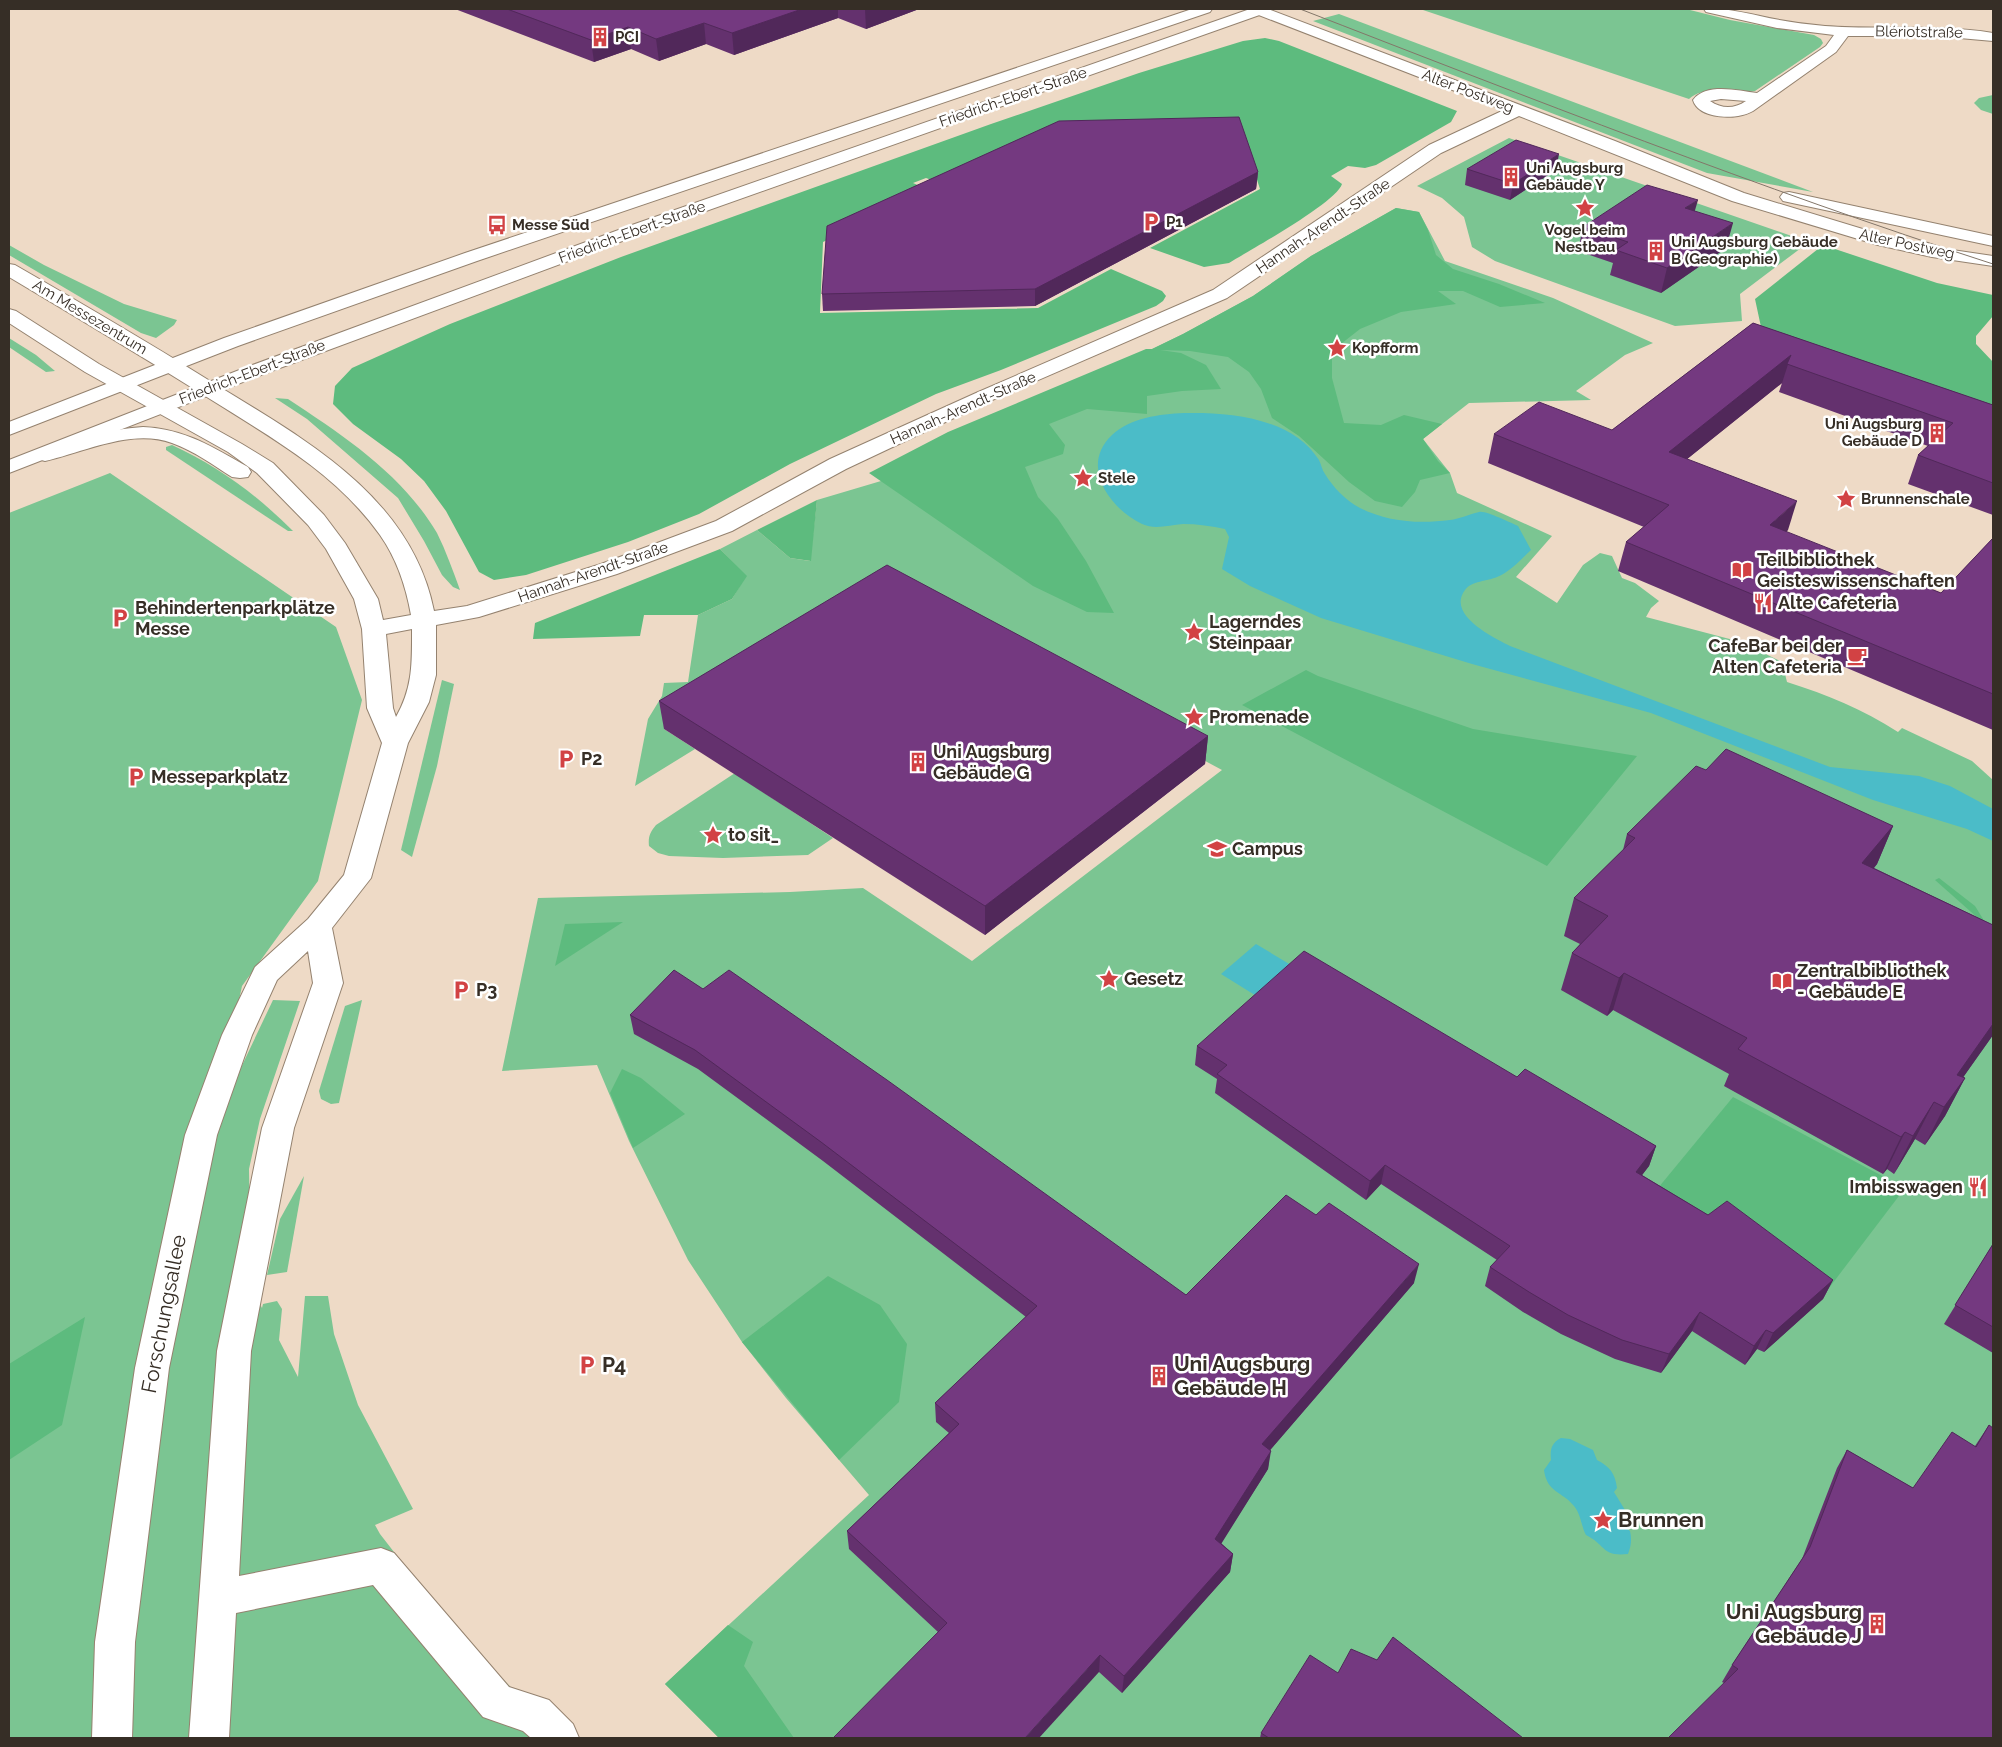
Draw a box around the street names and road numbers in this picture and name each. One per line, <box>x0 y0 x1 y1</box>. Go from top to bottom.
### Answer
street label: Blériotstraße <box>1875 22 1963 42</box>
street label: Friedrich-Ebert-Straße <box>937 63 1089 131</box>
street label: Alter Postweg <box>1419 65 1517 117</box>
street label: Hannah-Arendt-Straße <box>1253 174 1394 278</box>
street label: Friedrich-Ebert-Straße <box>556 197 708 267</box>
street label: Alter Postweg <box>1858 225 1956 263</box>
street label: Am Messezentrum <box>29 276 151 358</box>
street label: Friedrich-Ebert-Straße <box>176 336 328 408</box>
street label: Hannah-Arendt-Straße <box>887 368 1039 448</box>
street label: Hannah-Arendt-Straße <box>516 538 671 606</box>
street label: Forschungsallee <box>136 1233 191 1395</box>

